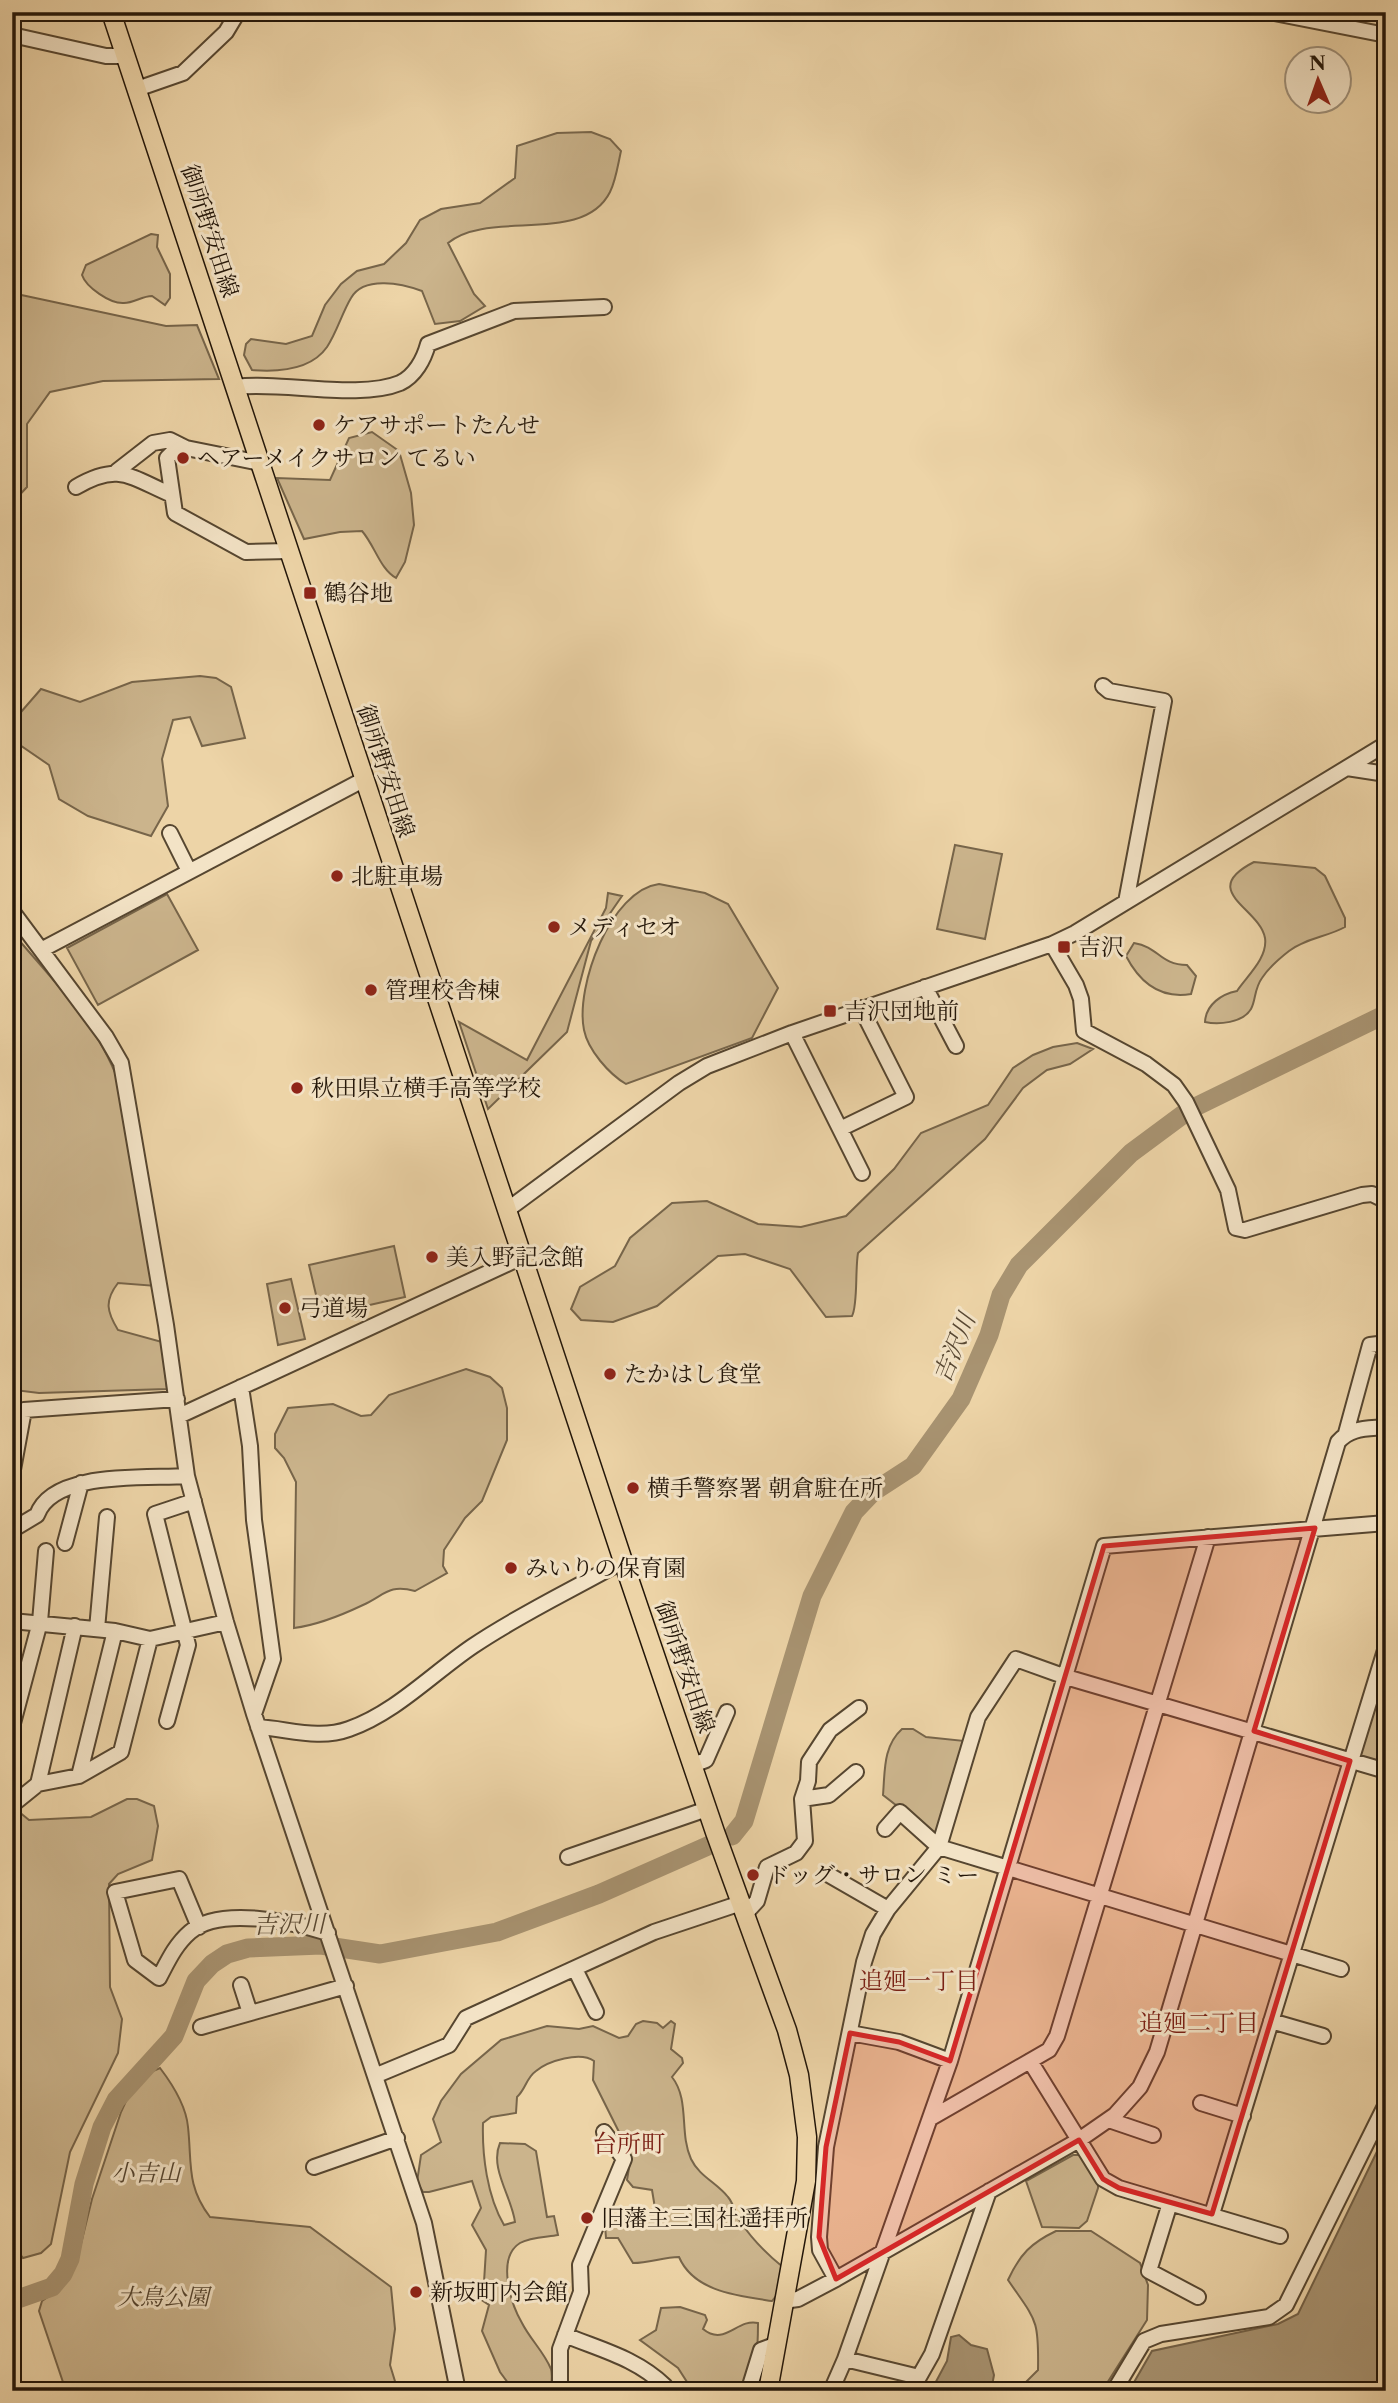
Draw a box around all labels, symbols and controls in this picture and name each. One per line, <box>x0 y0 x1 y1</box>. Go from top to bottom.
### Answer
north arrow <box>1282 46 1352 116</box>
text: N <box>1309 52 1326 75</box>
street label: 御所野安田線 <box>175 161 245 301</box>
place label: ケアサポートたんせ <box>333 411 540 439</box>
marker: ケアサポートたんせ <box>311 417 327 433</box>
place label: ヘアーメイクサロン てるい <box>197 444 476 472</box>
marker: ヘアーメイクサロン てるい <box>175 450 191 466</box>
place label: 鶴谷地 <box>324 579 393 607</box>
marker: 鶴谷地 <box>302 585 318 601</box>
street label: 御所野安田線 <box>351 701 421 841</box>
place label: 北駐車場 <box>351 862 443 890</box>
marker: 北駐車場 <box>329 868 345 884</box>
place label: メディセオ <box>568 913 681 941</box>
marker: メディセオ <box>546 919 562 935</box>
place label: 吉沢 <box>1078 933 1124 961</box>
marker: 吉沢 <box>1056 939 1072 955</box>
place label: 管理校舎棟 <box>385 976 500 1004</box>
marker: 管理校舎棟 <box>363 982 379 998</box>
place label: 吉沢団地前 <box>844 997 959 1025</box>
marker: 吉沢団地前 <box>822 1003 838 1019</box>
place label: 秋田県立横手高等学校 <box>311 1074 541 1102</box>
marker: 秋田県立横手高等学校 <box>289 1080 305 1096</box>
place label: 美入野記念館 <box>446 1243 584 1271</box>
marker: 美入野記念館 <box>424 1249 440 1265</box>
place label: 弓道場 <box>299 1294 368 1322</box>
marker: 弓道場 <box>277 1300 293 1316</box>
water label: 吉沢川 <box>927 1306 982 1387</box>
place label: たかはし食堂 <box>624 1360 762 1388</box>
marker: たかはし食堂 <box>602 1366 618 1382</box>
place label: 横手警察署 朝倉駐在所 <box>647 1474 883 1502</box>
marker: 横手警察署 朝倉駐在所 <box>625 1480 641 1496</box>
place label: みいりの保育園 <box>525 1554 686 1582</box>
marker: みいりの保育園 <box>503 1560 519 1576</box>
street label: 御所野安田線 <box>649 1597 721 1737</box>
place label: ドッグ・サロン ミー <box>767 1861 979 1889</box>
marker: ドッグ・サロン ミー <box>745 1867 761 1883</box>
water label: 吉沢川 <box>253 1909 328 1939</box>
district label: 追廻一丁目 <box>859 1966 979 1995</box>
district label: 追廻二丁目 <box>1139 2008 1259 2037</box>
district label: 台所町 <box>593 2129 665 2158</box>
park label: 小吉山 <box>112 2159 183 2187</box>
place label: 旧藩主三国社遥拝所 <box>601 2204 808 2232</box>
marker: 旧藩主三国社遥拝所 <box>579 2210 595 2226</box>
place label: 新坂町内会館 <box>430 2278 568 2306</box>
park label: 大鳥公園 <box>117 2283 213 2311</box>
marker: 新坂町内会館 <box>408 2284 424 2300</box>

